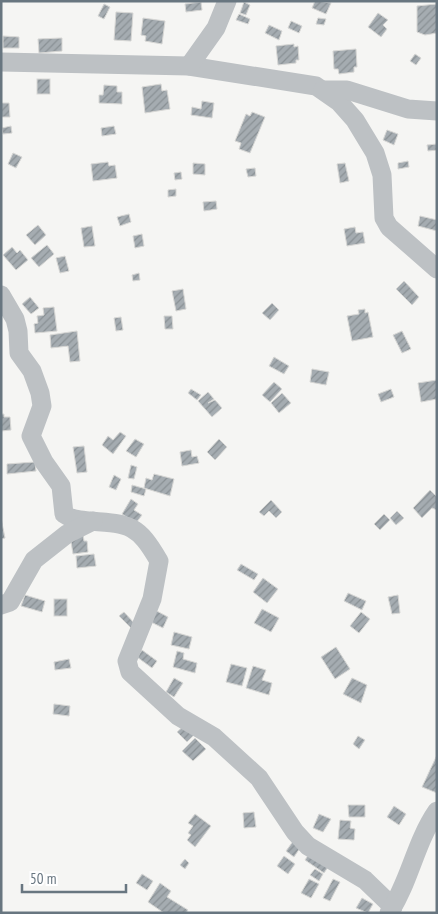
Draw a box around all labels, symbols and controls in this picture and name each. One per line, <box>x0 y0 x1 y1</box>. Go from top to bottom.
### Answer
scale bar <box>22 862 126 894</box>
text: 50 m <box>30 869 56 888</box>

